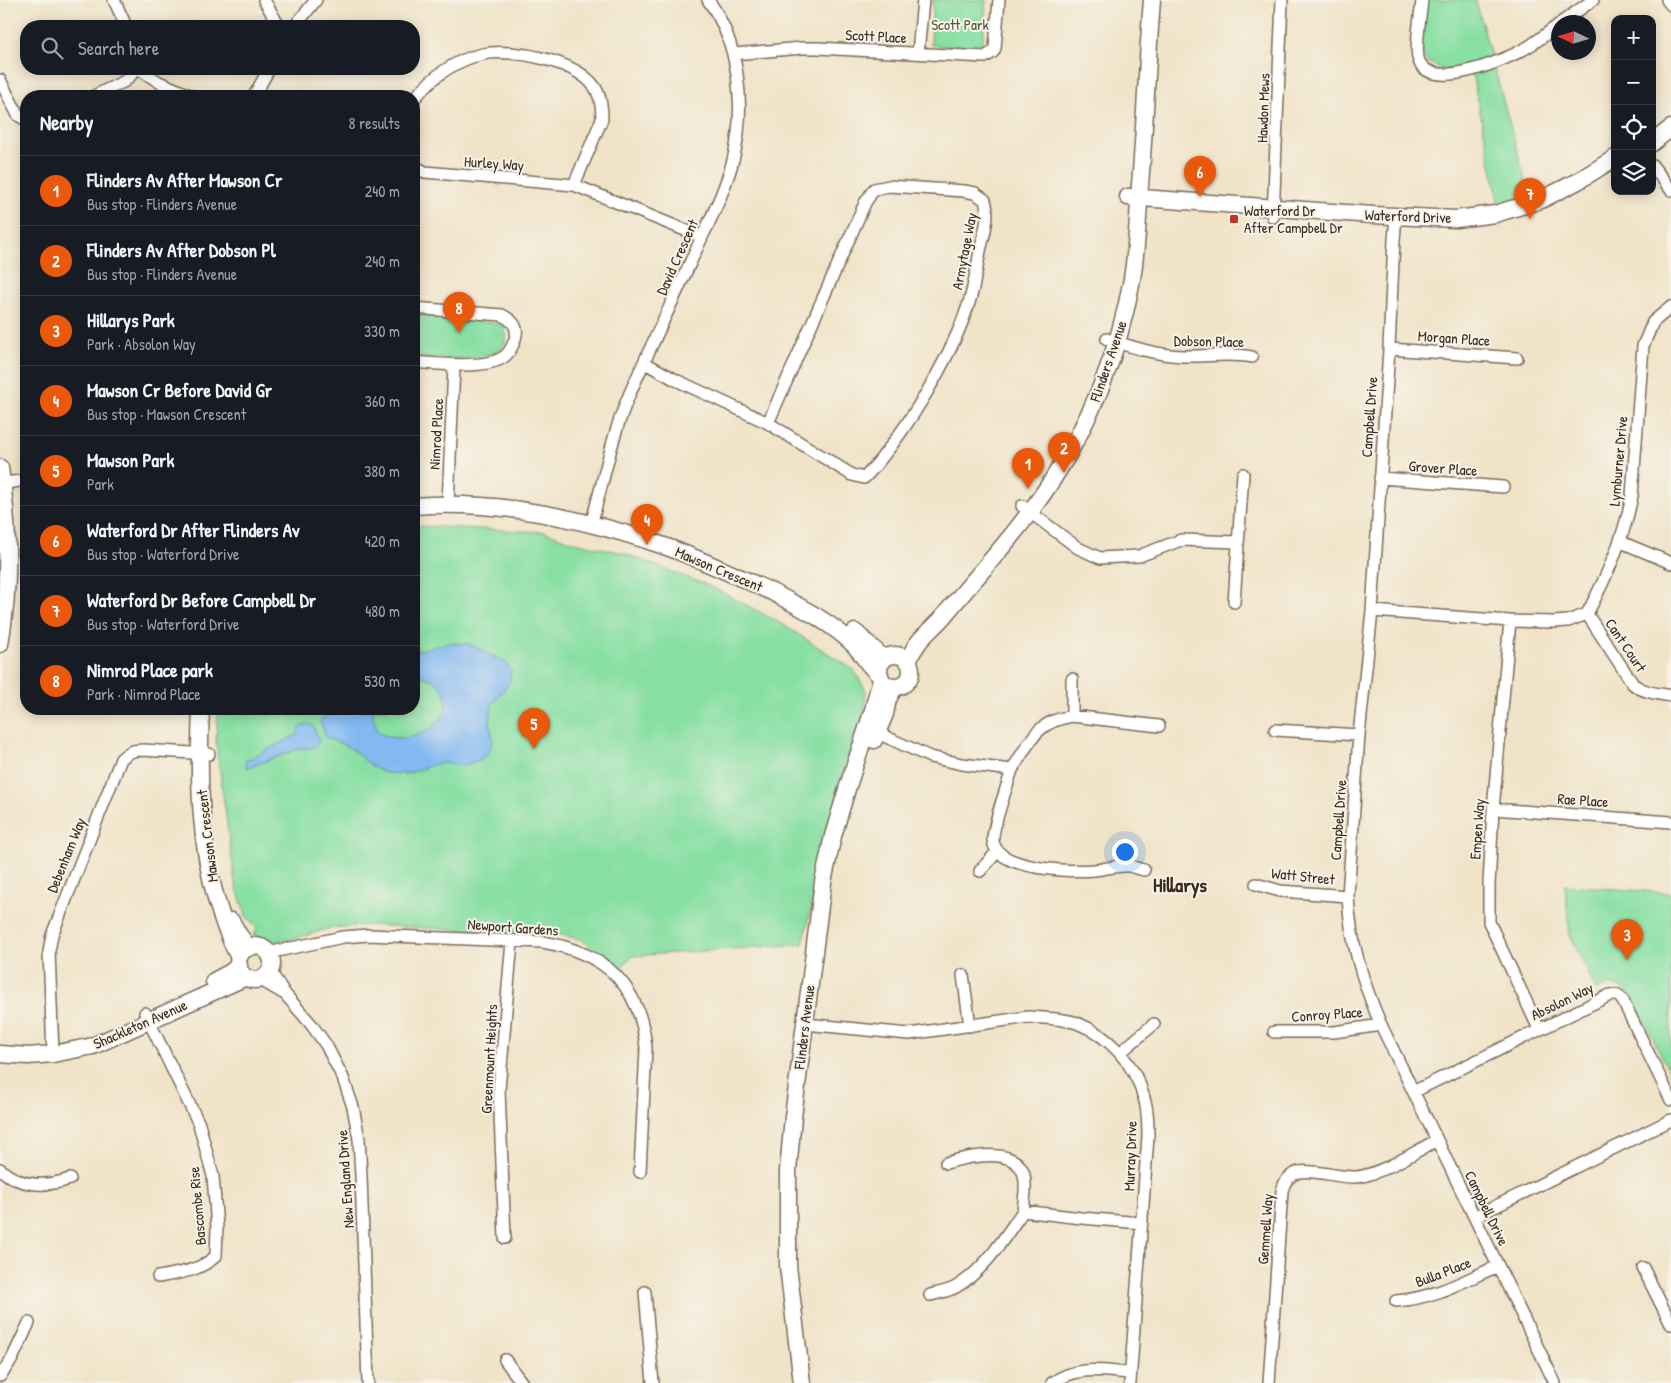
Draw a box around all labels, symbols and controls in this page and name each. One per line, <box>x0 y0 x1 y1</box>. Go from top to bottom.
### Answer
park label: Scott Park <box>931 14 989 35</box>
north arrow <box>1551 15 1596 60</box>
map controls <box>1611 15 1656 195</box>
button: + <box>1611 15 1656 60</box>
search box <box>20 20 420 75</box>
street label: Scott Place <box>845 24 907 48</box>
icon: search <box>38 34 66 62</box>
text: Search here <box>78 35 159 61</box>
button: − <box>1611 60 1656 105</box>
street label: Hawdon Mews <box>1251 73 1275 143</box>
button: locate <box>1611 105 1656 150</box>
text: Nearby <box>40 108 93 137</box>
text: 8 results <box>348 112 400 134</box>
street label: Hurley Way <box>463 150 525 176</box>
button: layers <box>1611 150 1656 195</box>
pin: 6 <box>1184 156 1216 197</box>
text: Flinders Av After Mawson Cr <box>87 167 282 193</box>
pin: 7 <box>1514 178 1546 219</box>
text: 1 <box>53 180 59 202</box>
text: 240 m <box>365 180 400 202</box>
text: Bus stop · Flinders Avenue <box>87 193 237 215</box>
place label: Waterford Dr After Campbell Dr <box>1244 200 1343 238</box>
street label: Waterford Drive <box>1364 204 1452 228</box>
street label: Armytage Way <box>946 211 982 291</box>
marker: Waterford Dr After Campbell Dr <box>1228 213 1240 225</box>
street label: David Crescent <box>651 215 703 298</box>
text: Flinders Av After Dobson Pl <box>87 237 276 263</box>
text: 2 <box>52 250 60 272</box>
text: 240 m <box>365 250 400 272</box>
text: Bus stop · Flinders Avenue <box>87 263 237 285</box>
pin: 8 <box>443 292 475 333</box>
text: Hillarys Park <box>87 307 175 333</box>
street label: Flinders Avenue <box>1084 318 1132 405</box>
text: 3 <box>52 320 60 342</box>
text: 330 m <box>364 320 400 342</box>
street label: Morgan Place <box>1417 325 1491 351</box>
street label: Dobson Place <box>1174 330 1244 352</box>
text: Park · Absolon Way <box>87 333 196 355</box>
street label: Campbell Drive <box>1356 376 1382 458</box>
text: Mawson Cr Before David Gr <box>87 377 272 403</box>
text: 4 <box>53 390 59 412</box>
text: 360 m <box>365 390 400 412</box>
street label: Nimrod Place <box>424 398 448 470</box>
text: Bus stop · Mawson Crescent <box>87 403 246 425</box>
street label: Lymburner Drive <box>1604 415 1632 507</box>
pin: 2 <box>1048 432 1080 473</box>
text: Mawson Park <box>87 447 174 473</box>
pin: 1 <box>1012 448 1044 489</box>
street label: Grover Place <box>1408 455 1478 481</box>
text: 5 <box>53 460 59 482</box>
text: 380 m <box>364 460 400 482</box>
text: Park <box>87 473 114 495</box>
pin: 4 <box>631 504 663 545</box>
text: Waterford Dr After Flinders Av <box>87 517 300 543</box>
text: 6 <box>53 530 59 552</box>
text: 420 m <box>365 530 400 552</box>
street label: Mawson Crescent <box>672 541 767 597</box>
text: Bus stop · Waterford Drive <box>87 543 239 565</box>
text: Waterford Dr Before Campbell Dr <box>87 587 316 613</box>
text: 7 <box>52 600 60 622</box>
text: 480 m <box>365 600 400 622</box>
text: Bus stop · Waterford Drive <box>87 613 239 635</box>
street label: Cant Court <box>1600 614 1652 677</box>
text: Nimrod Place park <box>87 657 213 683</box>
text: 8 <box>53 670 59 692</box>
text: 530 m <box>364 670 400 692</box>
text: Park · Nimrod Place <box>87 683 201 705</box>
pin: 5 <box>518 708 550 749</box>
street label: Campbell Drive <box>1325 779 1351 861</box>
street label: Mawson Crescent <box>191 788 223 884</box>
street label: Rae Place <box>1557 788 1609 812</box>
street label: Empen Way <box>1464 798 1490 860</box>
street label: Debenham Way <box>41 814 91 896</box>
your location <box>1112 839 1138 865</box>
street label: Watt Street <box>1270 862 1337 890</box>
district label: Hillarys <box>1153 871 1207 899</box>
street label: Newport Gardens <box>467 913 559 941</box>
pin: 3 <box>1611 919 1643 960</box>
street label: Absolon Way <box>1527 977 1597 1025</box>
street label: Flinders Avenue <box>788 984 820 1071</box>
street label: Shackleton Avenue <box>90 994 190 1054</box>
street label: Conroy Place <box>1291 1001 1363 1027</box>
street label: Greenmount Heights <box>476 1004 502 1114</box>
street label: Murray Drive <box>1118 1120 1142 1192</box>
street label: New England Drive <box>331 1129 359 1229</box>
street label: Bascombe Rise <box>183 1166 211 1246</box>
street label: Campbell Drive <box>1460 1167 1514 1249</box>
street label: Gemmell Way <box>1252 1193 1278 1265</box>
street label: Bulla Place <box>1412 1252 1474 1292</box>

